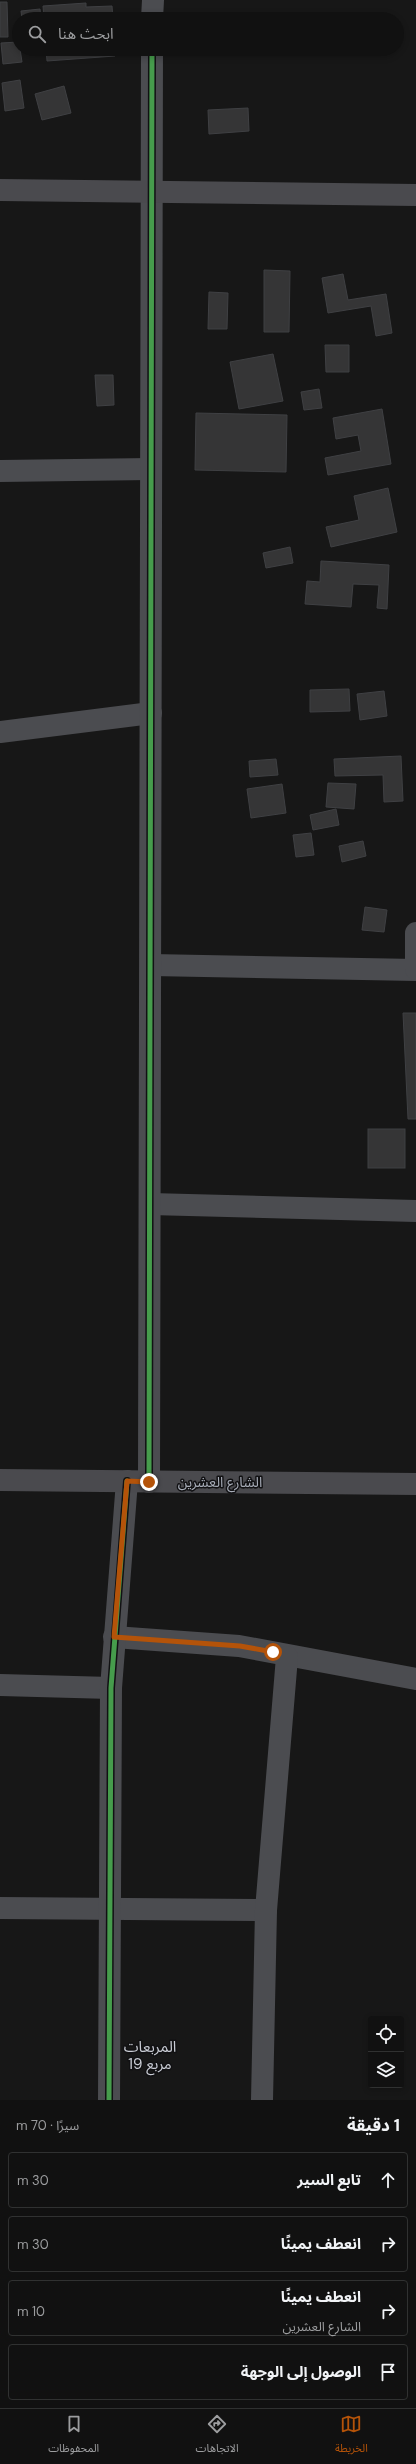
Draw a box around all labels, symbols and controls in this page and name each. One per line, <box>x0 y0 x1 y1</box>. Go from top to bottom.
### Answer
search box <box>12 12 404 56</box>
icon: search <box>26 23 48 45</box>
text: ابحث هنا <box>58 24 114 44</box>
route end <box>140 1473 158 1491</box>
street label: الشارع العشرين <box>178 1473 262 1493</box>
route start <box>264 1643 282 1661</box>
map controls <box>368 2016 404 2088</box>
button: locate <box>368 2016 404 2052</box>
district label: المربعات مربع 19 <box>124 2037 176 2076</box>
button: layers <box>368 2052 404 2088</box>
text: 1 دقيقة <box>347 2114 400 2136</box>
text: سيرًا · 70 m <box>16 2117 79 2134</box>
icon: ahead <box>377 2169 399 2191</box>
text: تابع السير <box>297 2170 361 2190</box>
text: 30 m <box>17 2172 49 2189</box>
icon: right <box>377 2233 399 2255</box>
text: انعطف يمينًا <box>281 2234 361 2254</box>
text: 30 m <box>17 2236 49 2253</box>
text: انعطف يمينًا <box>281 2287 361 2307</box>
icon: right <box>377 2300 399 2322</box>
text: 10 m <box>17 2303 45 2320</box>
text: الشارع العشرين <box>282 2318 361 2335</box>
icon: arrive <box>377 2361 399 2383</box>
text: الوصول إلى الوجهة <box>241 2362 361 2382</box>
tab: المحفوظات <box>48 2413 99 2460</box>
tab: الاتجاهات <box>196 2413 239 2460</box>
tab: الخريطة <box>335 2413 368 2460</box>

